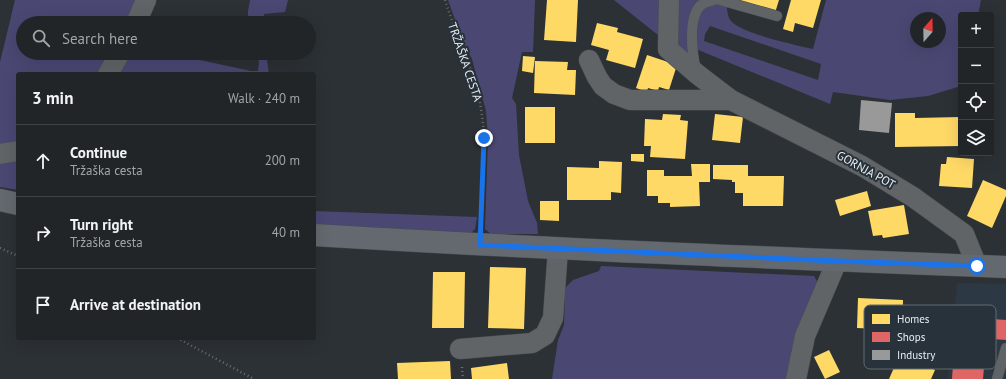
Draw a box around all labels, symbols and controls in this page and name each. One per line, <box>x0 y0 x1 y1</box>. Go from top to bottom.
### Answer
north arrow <box>910 12 946 48</box>
map controls <box>958 12 994 156</box>
button: + <box>958 12 994 48</box>
search box <box>16 16 316 60</box>
street label: TRŽAŠKA CESTA <box>445 20 486 103</box>
icon: search <box>30 27 52 49</box>
text: Search here <box>62 29 138 48</box>
button: − <box>958 48 994 84</box>
button: locate <box>958 84 994 120</box>
text: 3 min <box>32 87 73 109</box>
text: Walk · 240 m <box>228 90 300 107</box>
button: layers <box>958 120 994 156</box>
route end <box>475 129 493 147</box>
text: Continue <box>70 143 127 162</box>
street label: GORNJA POT <box>834 147 899 192</box>
icon: ahead <box>32 150 54 172</box>
text: 200 m <box>265 152 300 169</box>
text: Tržaška cesta <box>70 162 143 179</box>
text: Turn right <box>70 215 133 234</box>
icon: right <box>32 222 54 244</box>
text: 40 m <box>272 224 300 241</box>
text: Tržaška cesta <box>70 234 143 251</box>
route start <box>968 257 986 275</box>
icon: arrive <box>32 294 54 316</box>
text: Arrive at destination <box>70 295 201 314</box>
legend <box>864 305 996 369</box>
text: Homes <box>897 312 930 326</box>
text: Shops <box>897 330 926 344</box>
text: Industry <box>897 348 936 362</box>

